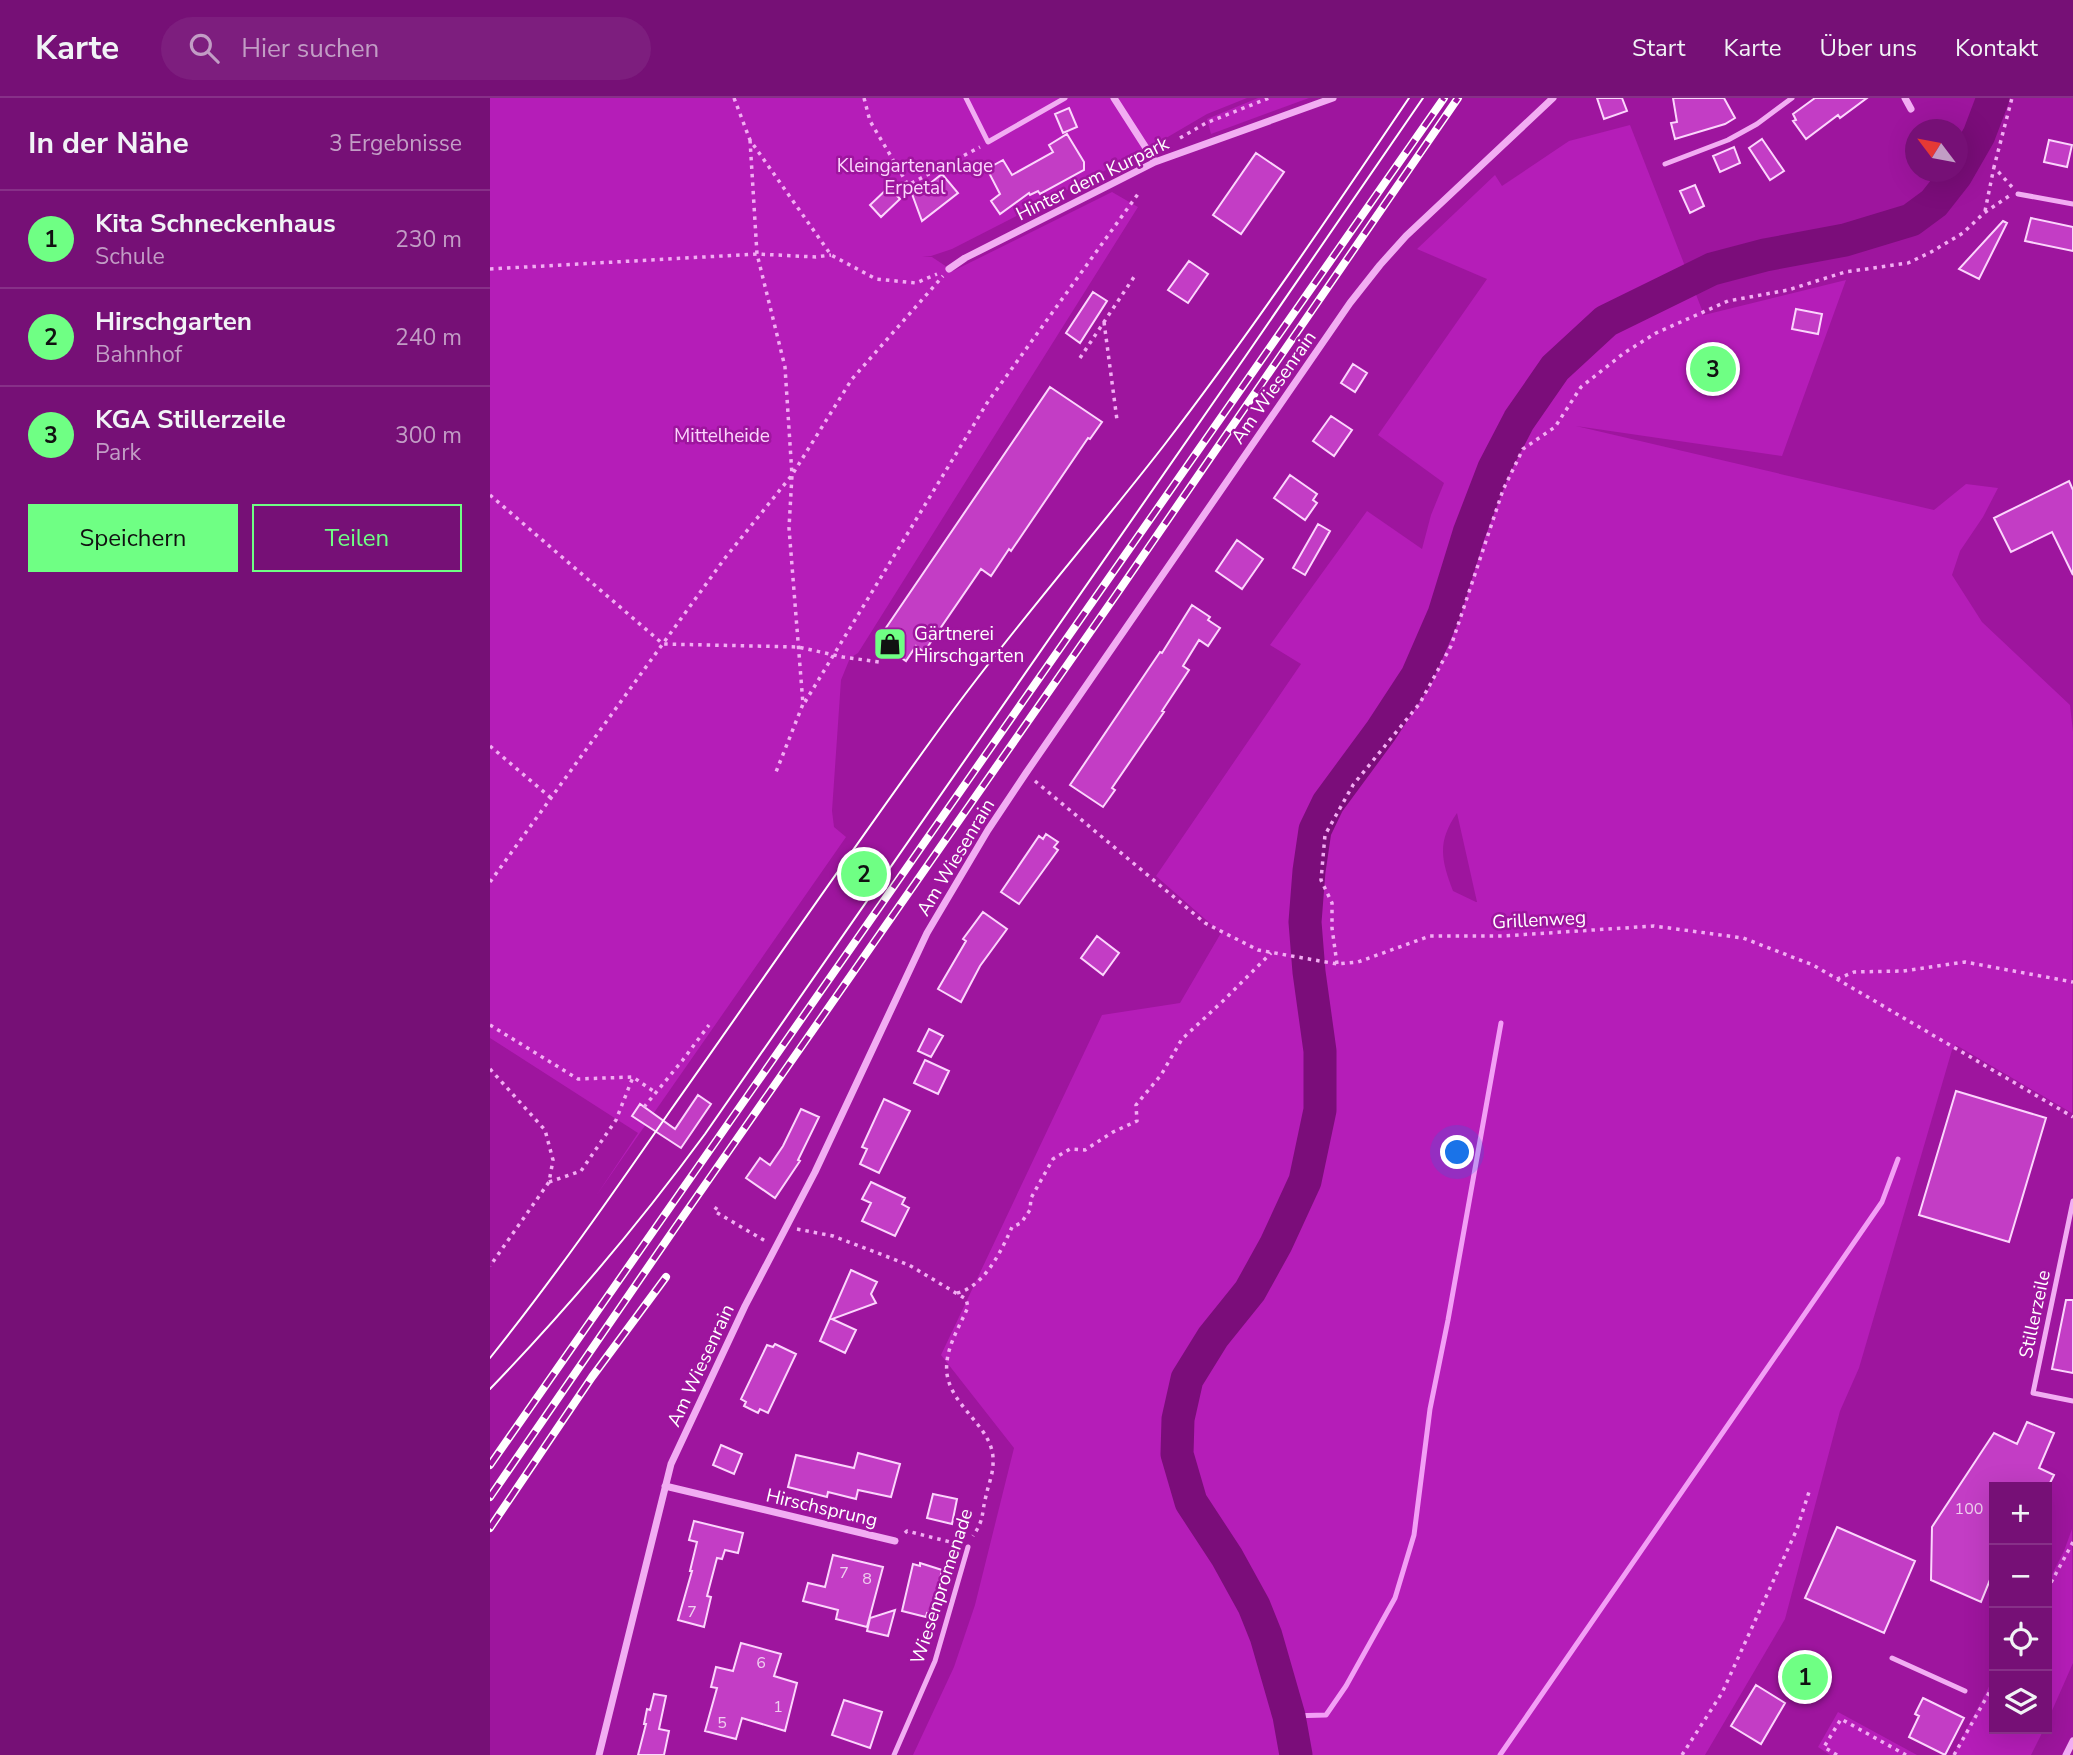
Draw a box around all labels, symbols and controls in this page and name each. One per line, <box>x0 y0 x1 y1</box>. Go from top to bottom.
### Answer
search box <box>161 17 651 80</box>
text: Karte <box>35 26 119 71</box>
icon: search <box>185 29 223 67</box>
text: Hier suchen <box>241 31 379 66</box>
text: Start <box>1632 32 1685 64</box>
text: Karte <box>1723 32 1781 64</box>
text: Über uns <box>1819 32 1917 64</box>
text: Kontakt <box>1955 32 2038 64</box>
north arrow <box>1905 119 1968 182</box>
text: In der Nähe <box>28 123 189 164</box>
text: 3 Ergebnisse <box>329 128 462 159</box>
street label: Hinter dem Kurpark <box>1012 130 1174 227</box>
park label: Kleingartenanlage Erpetal <box>837 153 993 201</box>
text: Kita Schneckenhaus <box>95 206 336 241</box>
text: 1 <box>44 224 58 255</box>
text: 230 m <box>395 224 462 255</box>
text: Schule <box>95 241 165 272</box>
text: Hirschgarten <box>95 304 252 339</box>
text: 2 <box>44 322 58 353</box>
text: 240 m <box>395 322 462 353</box>
street label: Am Wiesenrain <box>1225 326 1322 449</box>
text: Bahnhof <box>95 339 182 370</box>
pin: 3 <box>1690 343 1736 395</box>
text: KGA Stillerzeile <box>95 402 286 437</box>
text: 3 <box>44 420 58 451</box>
text: 300 m <box>395 420 462 451</box>
park label: Mittelheide <box>674 423 770 449</box>
text: Park <box>95 437 141 468</box>
button: Speichern <box>28 504 238 572</box>
button: Teilen <box>252 504 462 572</box>
place label: Gärtnerei Hirschgarten <box>914 621 1024 669</box>
shop icon: Gärtnerei Hirschgarten <box>871 625 909 663</box>
street label: Am Wiesenrain <box>911 794 1001 921</box>
pin: 2 <box>841 848 887 900</box>
street label: Grillenweg <box>1491 905 1587 935</box>
your location <box>1440 1135 1474 1169</box>
street label: Stillerzeile <box>2013 1268 2057 1361</box>
street label: Am Wiesenrain <box>661 1300 741 1431</box>
street label: Hirschsprung <box>763 1482 880 1533</box>
map controls <box>1989 1482 2052 1734</box>
button: + <box>1989 1482 2052 1545</box>
house number: 100 <box>1955 1498 1983 1520</box>
street label: Wiesenpromenade <box>905 1505 979 1667</box>
button: − <box>1989 1545 2052 1608</box>
house number: 7 <box>839 1562 849 1584</box>
house number: 8 <box>862 1568 872 1590</box>
house number: 7 <box>687 1601 697 1623</box>
button: locate <box>1989 1608 2052 1671</box>
pin: 1 <box>1782 1651 1828 1703</box>
house number: 6 <box>756 1652 766 1674</box>
button: layers <box>1989 1671 2052 1734</box>
house number: 1 <box>773 1696 783 1718</box>
house number: 5 <box>717 1712 727 1734</box>

